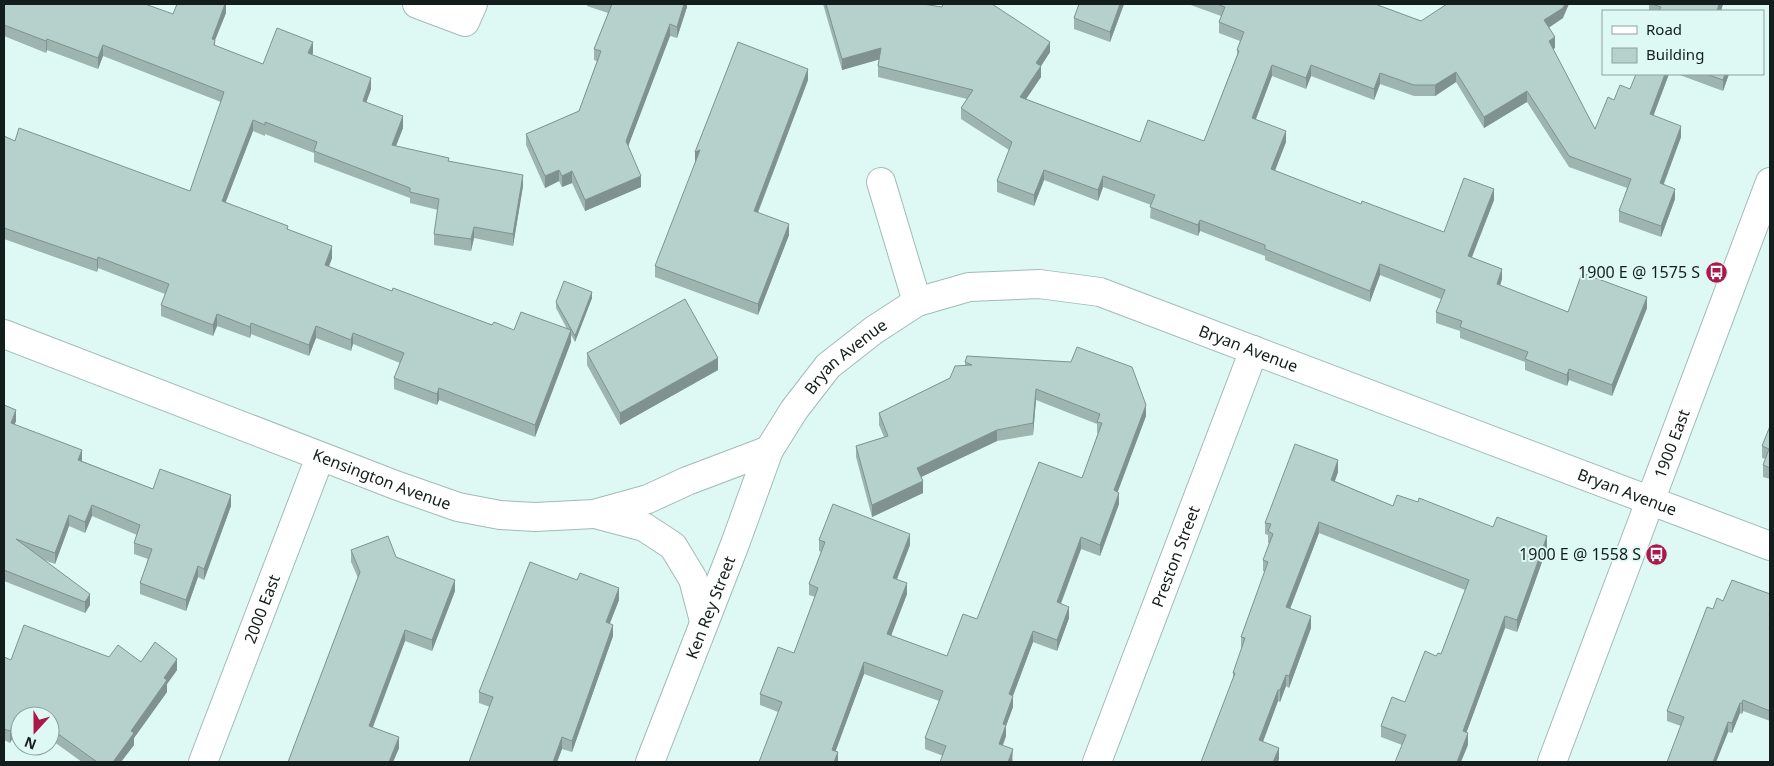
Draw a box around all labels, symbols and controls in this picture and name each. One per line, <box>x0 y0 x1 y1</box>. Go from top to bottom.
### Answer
legend <box>1602 10 1764 75</box>
text: Road <box>1646 19 1682 39</box>
text: Building <box>1646 44 1704 64</box>
bus stop icon: 1900 E @ 1575 S <box>1704 260 1728 284</box>
place label: 1900 E @ 1575 S <box>1578 261 1700 283</box>
street label: Bryan Avenue <box>799 314 891 399</box>
street label: Bryan Avenue <box>1196 320 1301 377</box>
street label: 1900 East <box>1649 406 1695 481</box>
street label: Kensington Avenue <box>310 443 454 515</box>
street label: Bryan Avenue <box>1574 463 1680 521</box>
street label: Preston Street <box>1146 502 1205 610</box>
bus stop icon: 1900 E @ 1558 S <box>1645 542 1669 566</box>
place label: 1900 E @ 1558 S <box>1519 543 1641 565</box>
street label: Ken Rey Street <box>680 552 740 662</box>
street label: 2000 East <box>239 571 285 646</box>
north arrow <box>10 706 60 756</box>
text: N <box>21 733 39 755</box>

